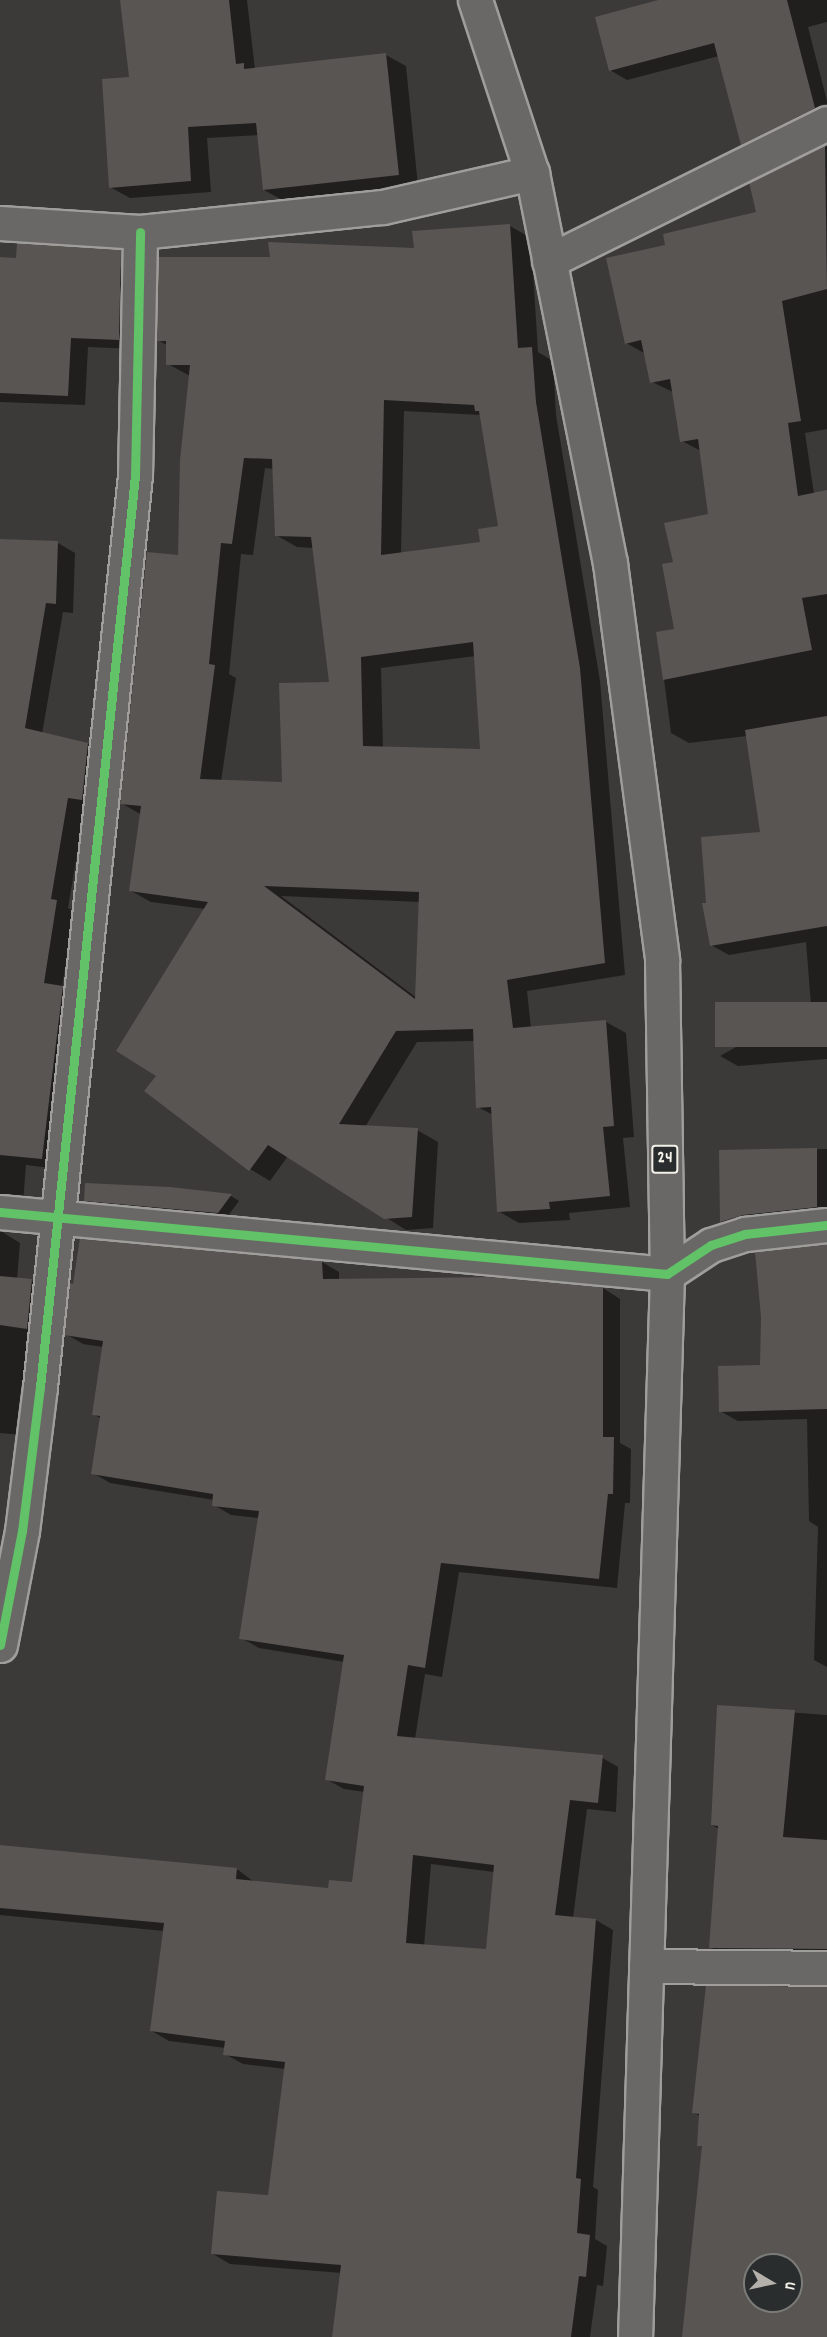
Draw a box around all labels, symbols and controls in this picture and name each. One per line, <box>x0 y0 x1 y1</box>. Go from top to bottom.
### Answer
road number: 24 <box>650 1144 680 1174</box>
north arrow <box>743 2253 803 2313</box>
text: U <box>777 2280 801 2291</box>

